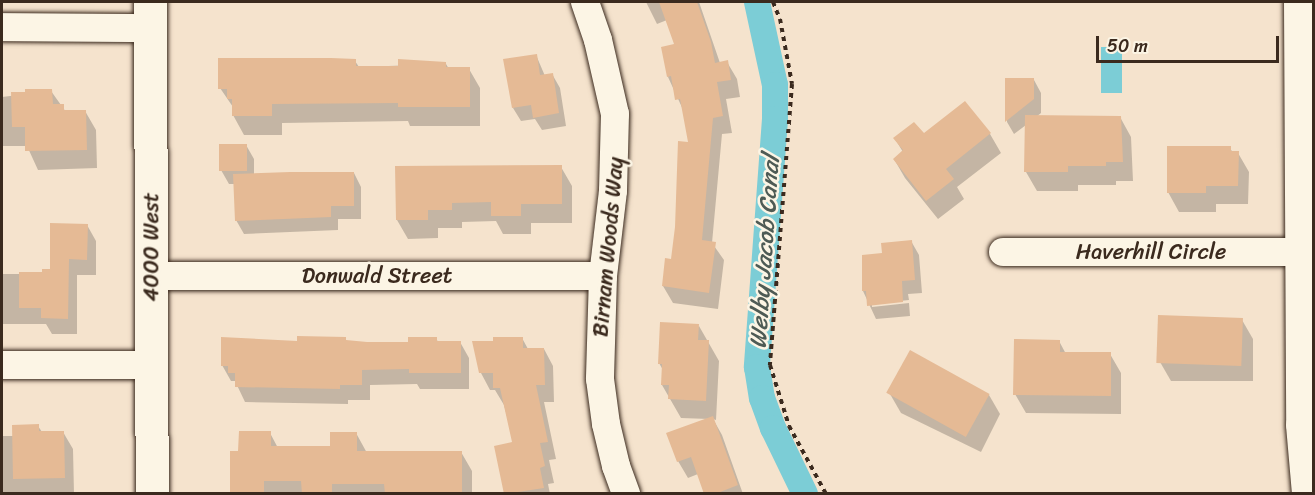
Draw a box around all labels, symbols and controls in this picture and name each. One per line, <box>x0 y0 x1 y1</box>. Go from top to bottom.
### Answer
scale bar <box>1099 24 1282 62</box>
text: 50 m <box>1107 30 1148 62</box>
water label: Welby Jacob Canal <box>744 154 786 350</box>
street label: Birnam Woods Way <box>587 156 629 338</box>
street label: 4000 West <box>138 192 164 302</box>
street label: Haverhill Circle <box>1076 239 1226 265</box>
street label: Donwald Street <box>302 263 452 289</box>

